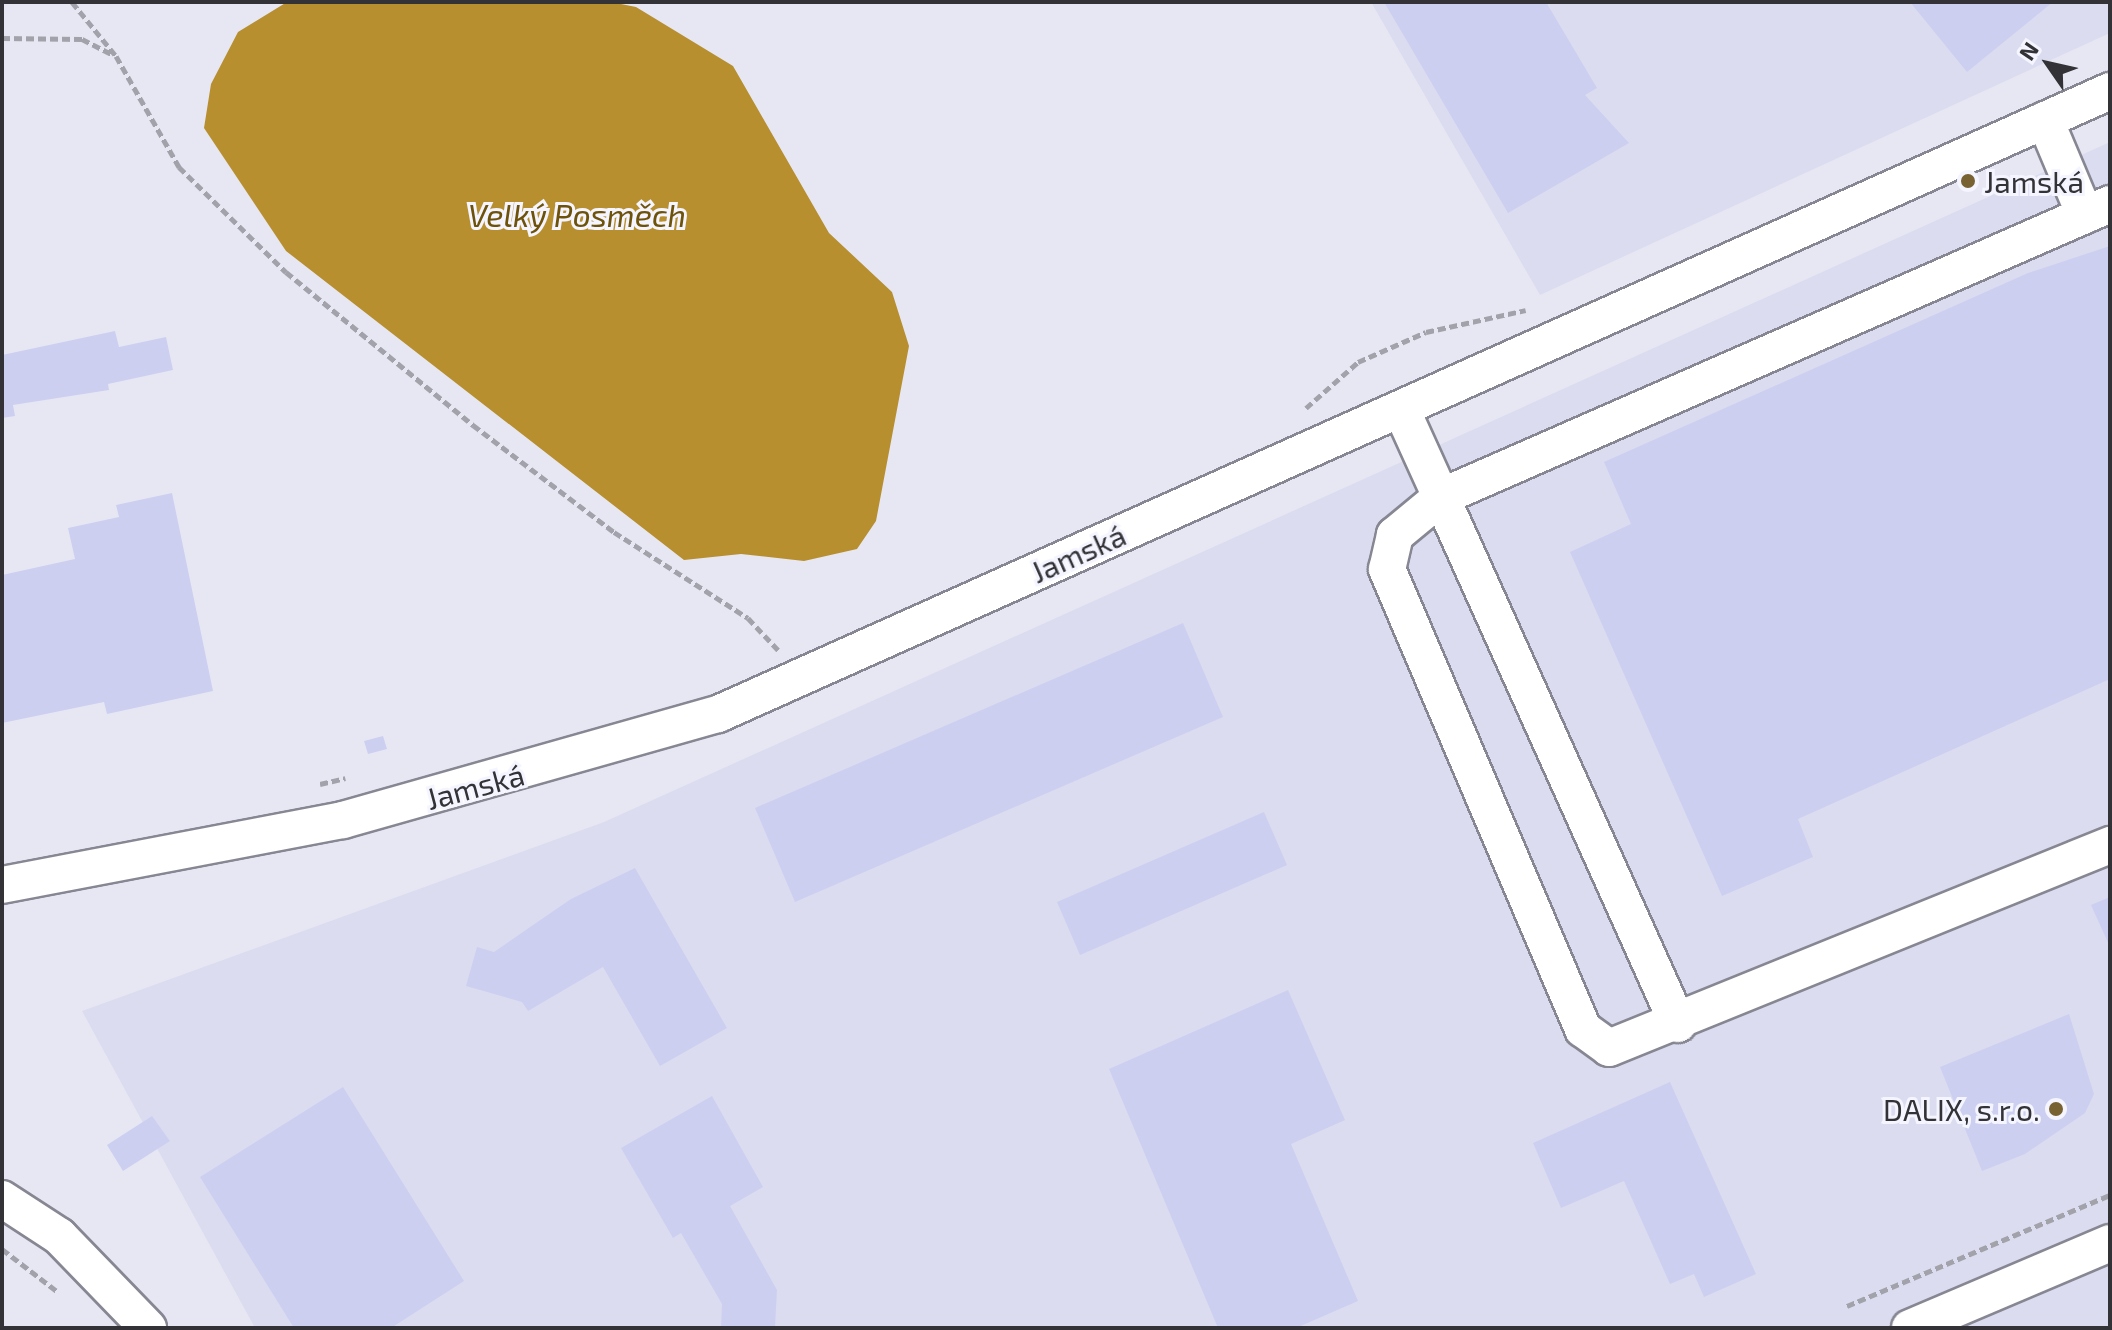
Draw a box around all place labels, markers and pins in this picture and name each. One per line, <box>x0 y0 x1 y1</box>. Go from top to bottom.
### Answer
place label: Jamská <box>1984 163 2084 199</box>
marker: Jamská <box>1959 172 1977 190</box>
place label: DALIX, s.r.o. <box>1883 1091 2040 1127</box>
marker: DALIX, s.r.o. <box>2047 1100 2065 1118</box>

